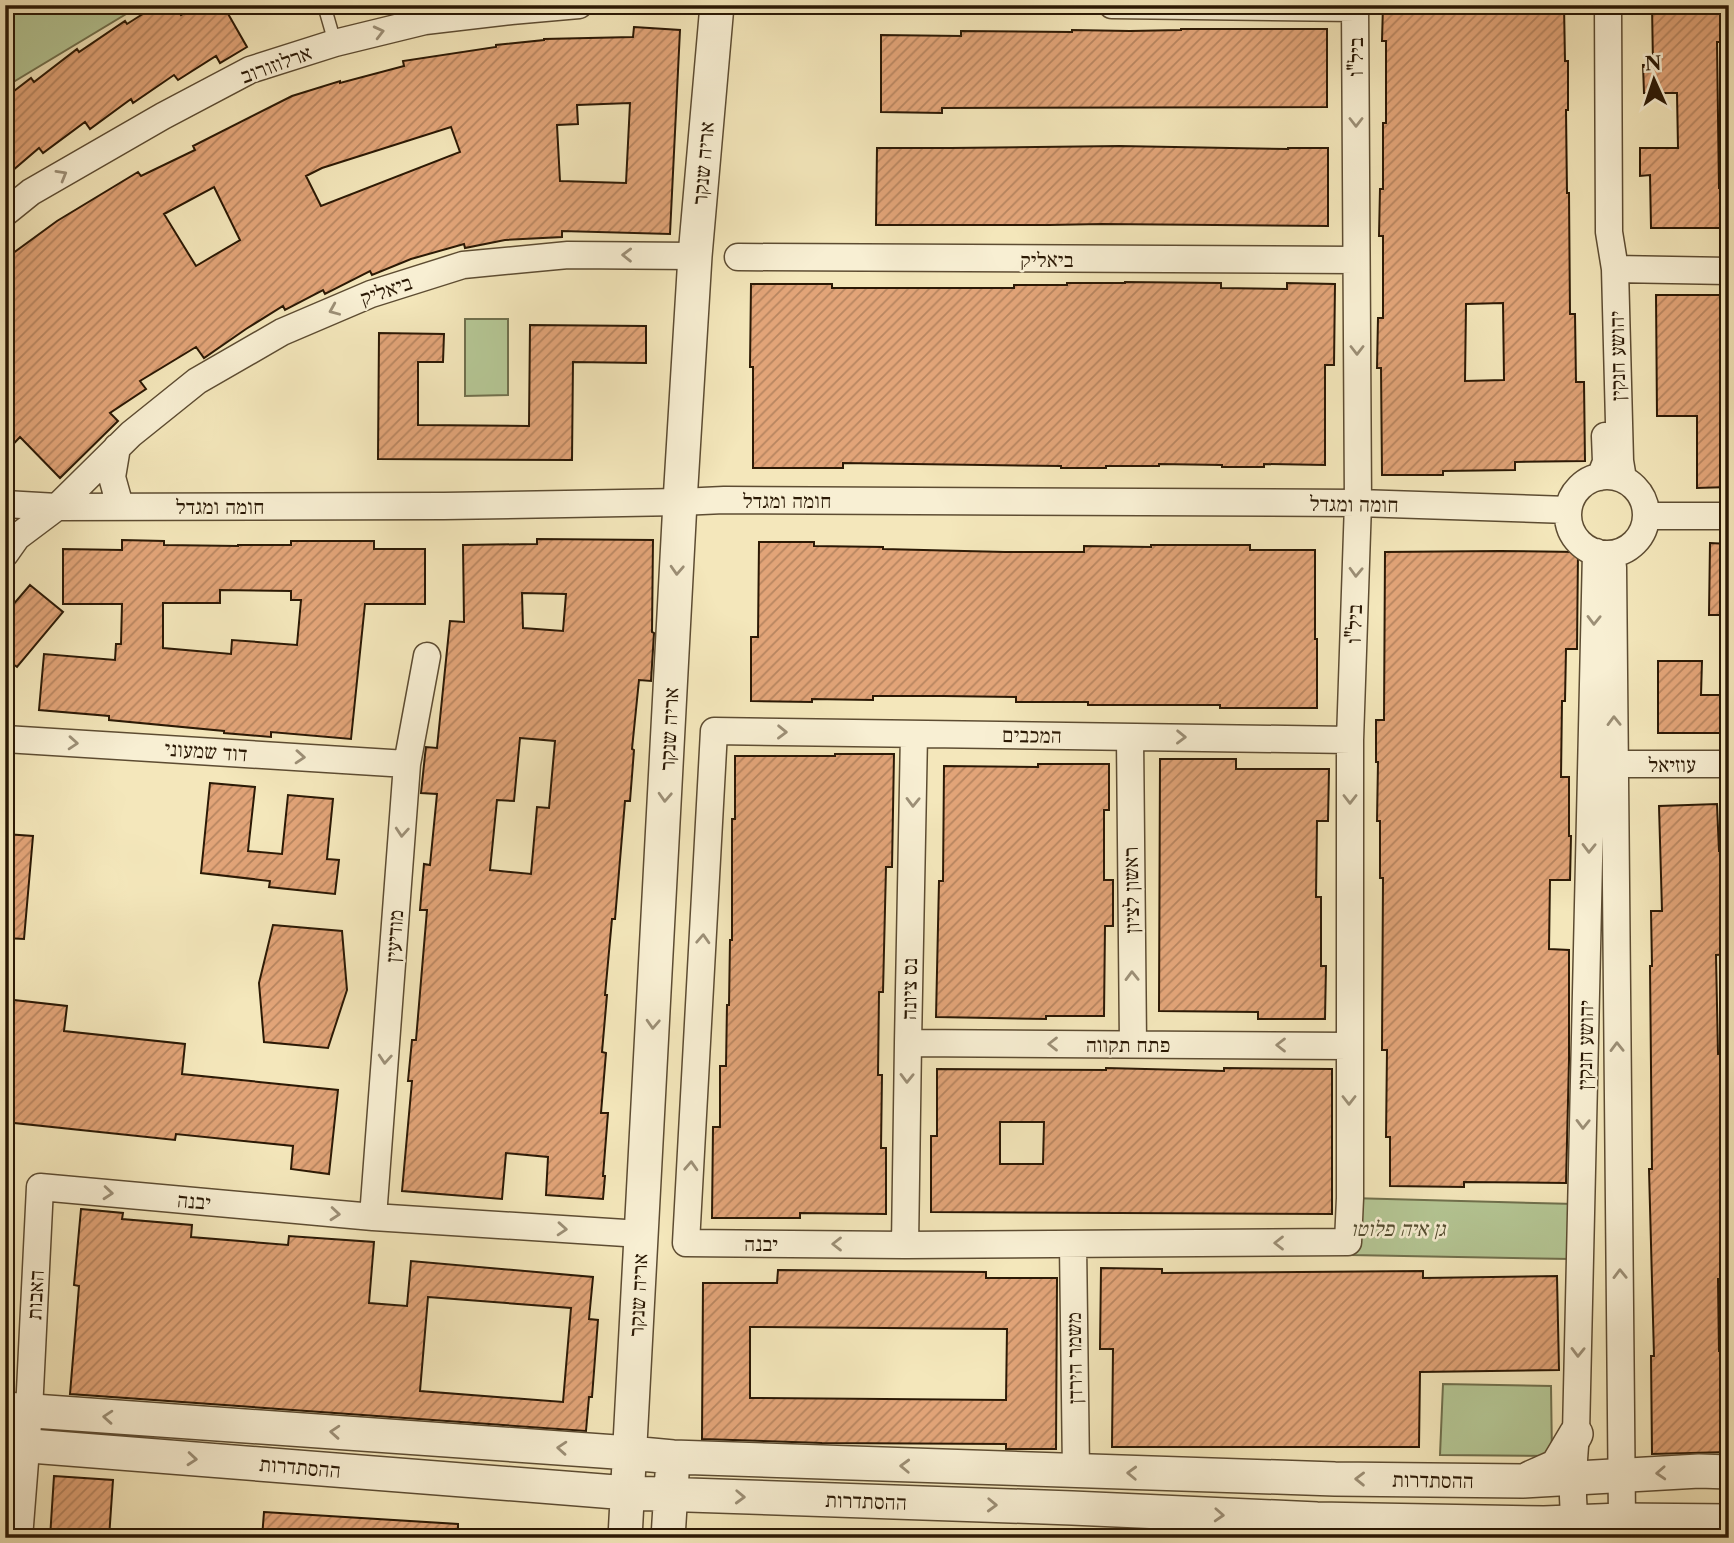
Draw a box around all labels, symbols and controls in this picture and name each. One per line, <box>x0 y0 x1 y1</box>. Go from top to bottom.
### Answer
one-way arrow <box>373 26 385 40</box>
street label: ביל"ו <box>1343 37 1368 77</box>
street label: ארלוזורוב <box>237 40 315 88</box>
north arrow <box>1618 46 1688 116</box>
text: N <box>1644 52 1662 75</box>
one-way arrow <box>1348 118 1364 128</box>
street label: אריה שנקר <box>687 120 719 206</box>
one-way arrow <box>54 170 67 183</box>
street label: ביאליק <box>1020 247 1074 272</box>
one-way arrow <box>621 248 632 263</box>
street label: ביאליק <box>357 269 415 311</box>
one-way arrow <box>329 302 341 316</box>
street label: יהושע חנקין <box>1604 311 1630 401</box>
one-way arrow <box>1349 345 1365 356</box>
street label: חומה ומגדל <box>742 488 832 513</box>
street label: חומה ומגדל <box>1309 491 1399 517</box>
street label: חומה ומגדל <box>175 494 265 519</box>
one-way arrow <box>669 565 684 576</box>
one-way arrow <box>1348 566 1363 577</box>
street label: ביל"ו <box>1341 604 1367 644</box>
one-way arrow <box>1586 616 1602 626</box>
street label: אריה שנקר <box>654 687 684 771</box>
one-way arrow <box>1606 715 1622 726</box>
street label: המכבים <box>1002 722 1062 748</box>
one-way arrow <box>777 724 788 740</box>
one-way arrow <box>1176 730 1187 745</box>
one-way arrow <box>68 735 79 750</box>
street label: דוד שמעוני <box>164 736 248 766</box>
one-way arrow <box>295 749 306 764</box>
street label: עוזיאל <box>1648 752 1696 777</box>
one-way arrow <box>658 792 673 803</box>
one-way arrow <box>1342 794 1358 805</box>
one-way arrow <box>905 797 921 808</box>
one-way arrow <box>395 827 410 838</box>
one-way arrow <box>1581 843 1597 853</box>
street label: ראשון לציון <box>1118 846 1144 934</box>
street label: מודיעין <box>380 909 408 963</box>
one-way arrow <box>695 933 710 944</box>
street label: נס ציונה <box>896 958 922 1020</box>
one-way arrow <box>1124 970 1140 981</box>
street label: יהושע חנקין <box>1572 1000 1598 1090</box>
one-way arrow <box>645 1019 660 1030</box>
street label: פתח תקווה <box>1086 1032 1170 1057</box>
one-way arrow <box>1047 1036 1058 1052</box>
one-way arrow <box>1275 1037 1285 1053</box>
one-way arrow <box>1610 1041 1625 1052</box>
one-way arrow <box>378 1054 393 1065</box>
one-way arrow <box>899 1074 915 1084</box>
one-way arrow <box>1341 1095 1357 1106</box>
one-way arrow <box>1575 1119 1591 1130</box>
one-way arrow <box>683 1160 698 1171</box>
one-way arrow <box>103 1185 114 1200</box>
street label: יבנה <box>176 1187 212 1215</box>
one-way arrow <box>330 1206 341 1221</box>
park label: גן איה פלוטו <box>1351 1216 1447 1241</box>
one-way arrow <box>557 1222 568 1237</box>
street label: יבנה <box>744 1231 778 1256</box>
one-way arrow <box>1274 1235 1284 1251</box>
one-way arrow <box>831 1236 842 1252</box>
street label: אריה שנקר <box>623 1253 653 1337</box>
one-way arrow <box>1612 1268 1627 1279</box>
street label: האבות <box>21 1269 49 1321</box>
street label: משמר הירדן <box>1061 1312 1087 1404</box>
one-way arrow <box>1570 1347 1586 1357</box>
one-way arrow <box>102 1410 113 1425</box>
one-way arrow <box>329 1425 340 1440</box>
one-way arrow <box>556 1441 567 1456</box>
one-way arrow <box>187 1451 198 1466</box>
street label: ההסתדרות <box>258 1451 342 1483</box>
one-way arrow <box>899 1458 910 1473</box>
one-way arrow <box>1127 1465 1137 1481</box>
one-way arrow <box>1655 1465 1666 1480</box>
street label: ההסתדרות <box>1392 1467 1474 1493</box>
one-way arrow <box>1354 1471 1365 1487</box>
street label: ההסתדרות <box>825 1487 907 1515</box>
one-way arrow <box>735 1489 746 1504</box>
one-way arrow <box>986 1498 997 1513</box>
one-way arrow <box>1214 1507 1225 1522</box>

